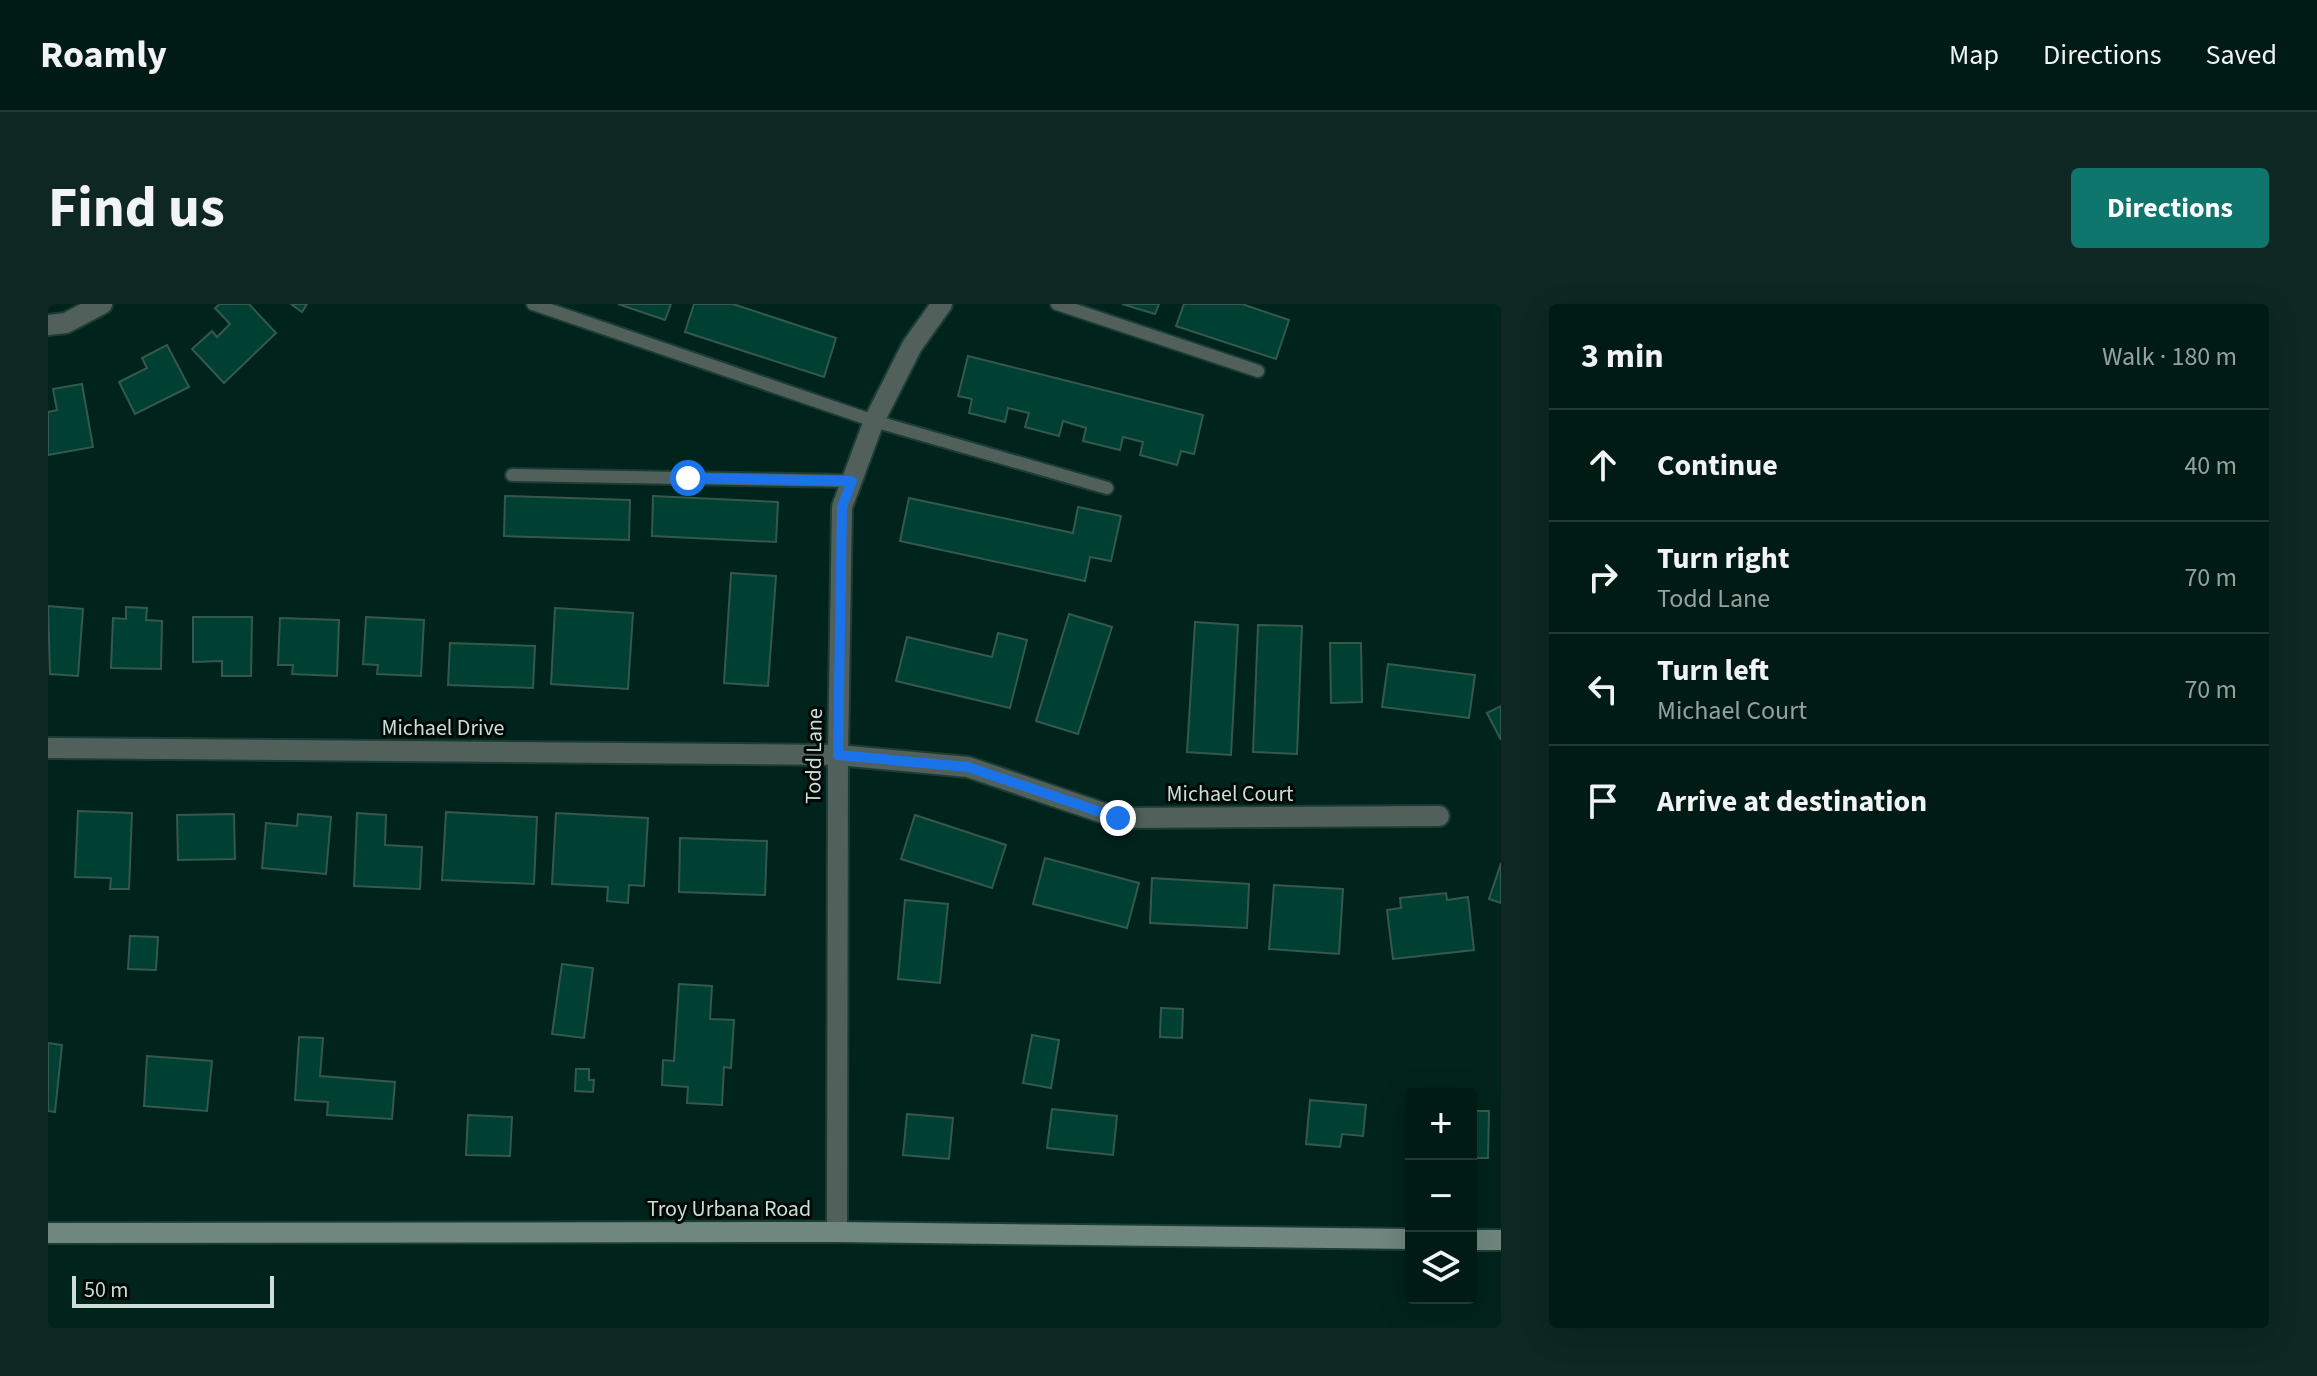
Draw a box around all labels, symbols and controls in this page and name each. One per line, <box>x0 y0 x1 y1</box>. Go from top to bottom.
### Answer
text: Roamly <box>40 28 167 82</box>
text: Map <box>1949 35 1999 75</box>
text: Directions <box>2043 35 2162 75</box>
text: Saved <box>2206 35 2277 75</box>
button: Directions <box>2071 168 2269 248</box>
text: Find us <box>48 169 225 248</box>
text: 3 min <box>1581 332 1664 381</box>
text: Walk · 180 m <box>2102 338 2237 375</box>
icon: ahead <box>1581 443 1625 487</box>
text: Continue <box>1657 444 1778 487</box>
text: 40 m <box>2184 447 2237 484</box>
route start <box>670 460 706 496</box>
text: Turn right <box>1657 537 1789 580</box>
icon: right <box>1581 555 1625 599</box>
text: 70 m <box>2184 559 2237 596</box>
text: Todd Lane <box>1657 580 1770 617</box>
text: Turn left <box>1657 649 1769 692</box>
icon: left <box>1581 667 1625 711</box>
text: 70 m <box>2184 671 2237 708</box>
text: Michael Court <box>1657 692 1807 729</box>
street label: Todd Lane <box>797 708 831 804</box>
street label: Michael Drive <box>381 712 505 744</box>
street label: Michael Court <box>1167 778 1294 810</box>
icon: arrive <box>1581 779 1625 823</box>
text: Arrive at destination <box>1657 780 1927 823</box>
route end <box>1100 800 1136 836</box>
map controls <box>1405 1088 1477 1304</box>
button: + <box>1405 1088 1477 1160</box>
button: − <box>1405 1160 1477 1232</box>
street label: Troy Urbana Road <box>647 1193 811 1225</box>
button: layers <box>1405 1232 1477 1304</box>
scale bar <box>72 1272 274 1308</box>
text: 50 m <box>84 1274 129 1306</box>

